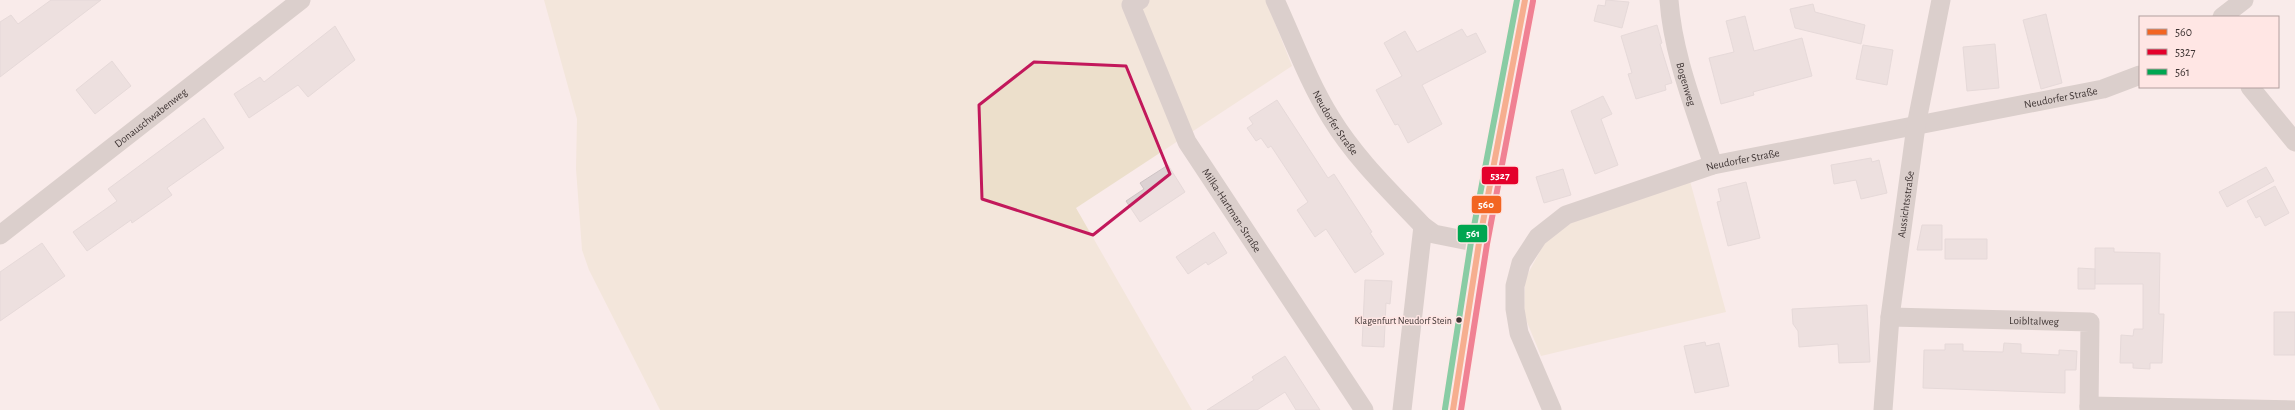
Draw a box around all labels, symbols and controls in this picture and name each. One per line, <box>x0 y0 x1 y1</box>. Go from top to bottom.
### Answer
legend <box>2139 16 2279 88</box>
text: 560 <box>2175 26 2192 38</box>
text: 5327 <box>2175 46 2195 58</box>
street label: Bogenweg <box>1674 61 1698 108</box>
text: 561 <box>2175 66 2190 78</box>
street label: Neudorfer Straße <box>2023 85 2098 110</box>
street label: Donauschwabenweg <box>112 86 190 150</box>
street label: Neudorfer Straße <box>1311 89 1360 157</box>
street label: Neudorfer Straße <box>1705 147 1780 173</box>
line badge: 5327 <box>1481 166 1519 185</box>
street label: Milka-Hartman-Straße <box>1200 167 1263 254</box>
text: 5327 <box>1490 170 1510 181</box>
street label: Aussichtsstraße <box>1896 170 1916 239</box>
line badge: 560 <box>1471 195 1502 214</box>
text: 560 <box>1478 199 1494 210</box>
line badge: 561 <box>1457 224 1488 243</box>
text: 561 <box>1466 228 1480 239</box>
marker: Klagenfurt Neudorf Stein <box>1454 315 1464 325</box>
street label: Loibltalweg <box>2009 315 2060 327</box>
place label: Klagenfurt Neudorf Stein <box>1355 316 1452 326</box>

